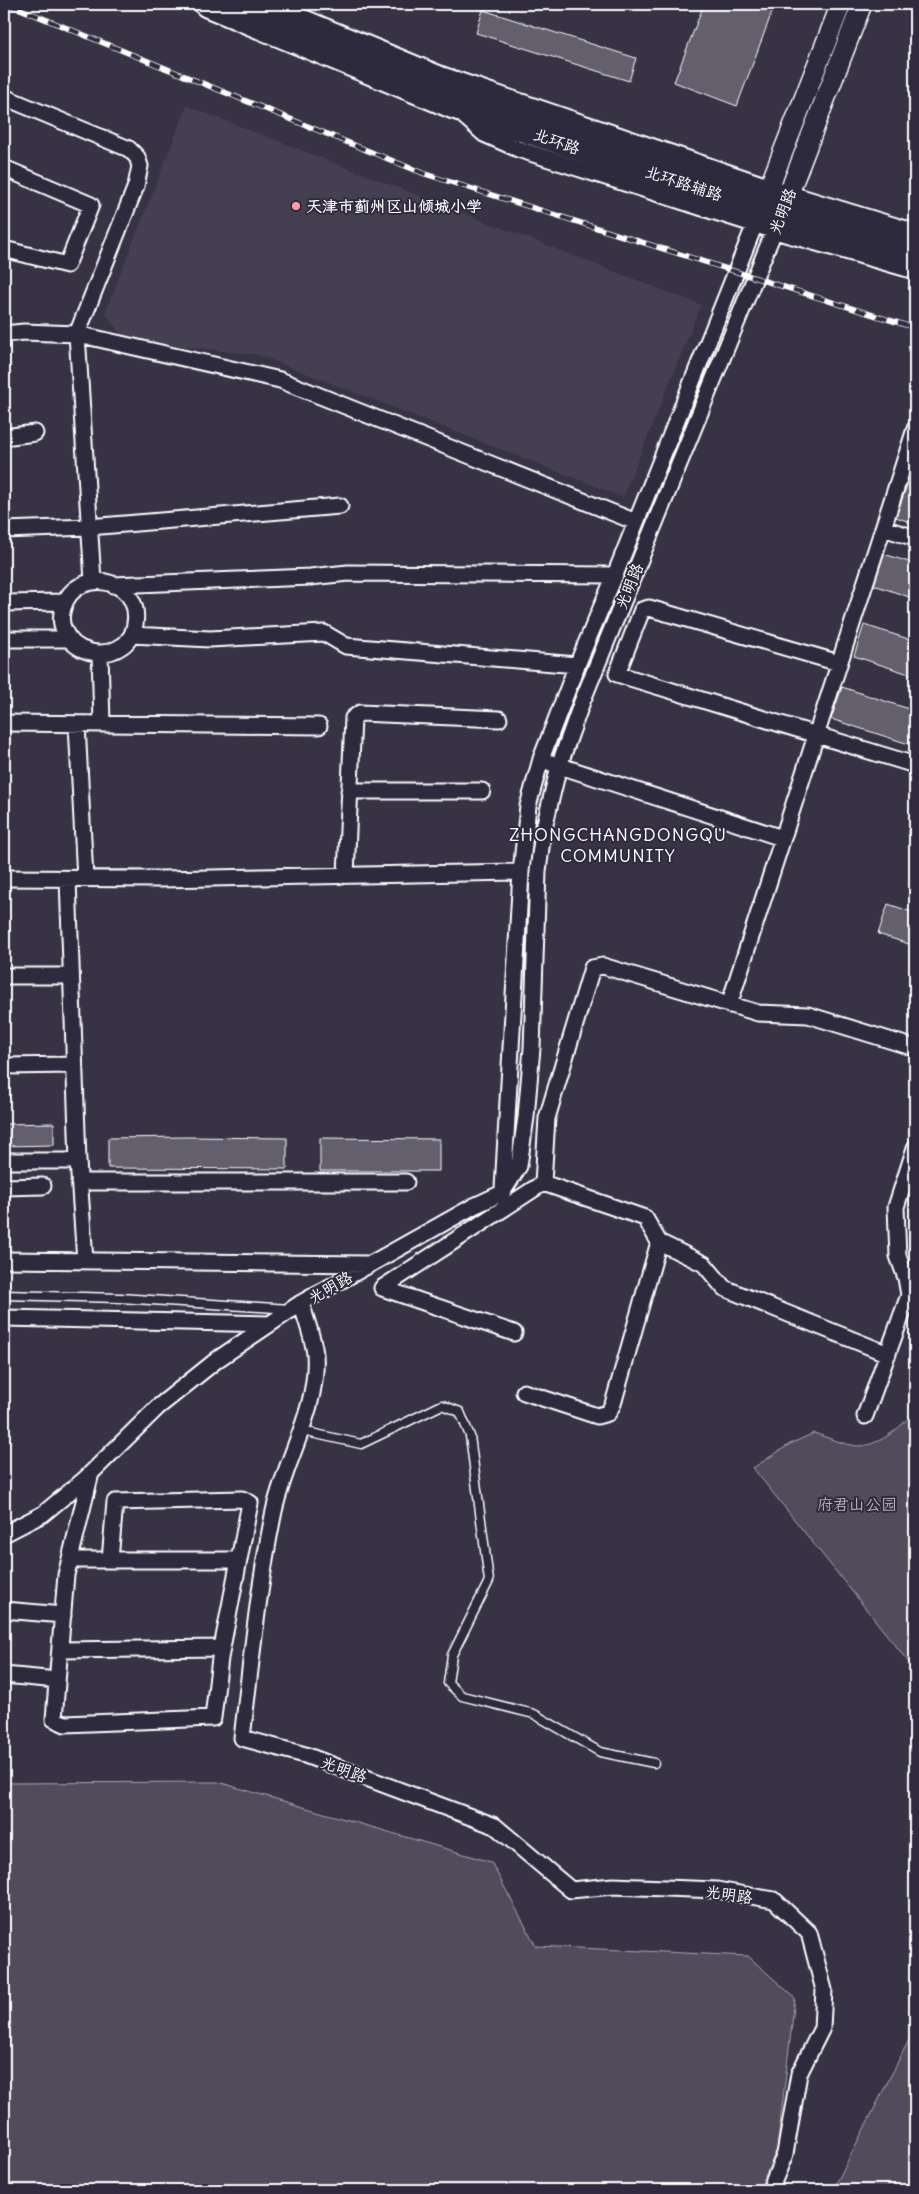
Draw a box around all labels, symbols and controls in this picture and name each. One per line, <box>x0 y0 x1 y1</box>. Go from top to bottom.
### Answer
street label: 北环路 <box>531 124 583 158</box>
street label: 北环路辅路 <box>643 161 725 205</box>
street label: 光明路 <box>764 185 800 237</box>
place label: 天津市蓟州区山倾城小学 <box>306 196 482 216</box>
marker: 天津市蓟州区山倾城小学 <box>290 200 302 212</box>
street label: 光明路 <box>611 560 647 612</box>
district label: ZHONGCHANGDONGQU COMMUNITY <box>509 823 727 867</box>
street label: 光明路 <box>304 1266 356 1308</box>
park label: 府君山公园 <box>817 1494 897 1514</box>
street label: 光明路 <box>318 1751 370 1787</box>
street label: 光明路 <box>704 1881 754 1907</box>

